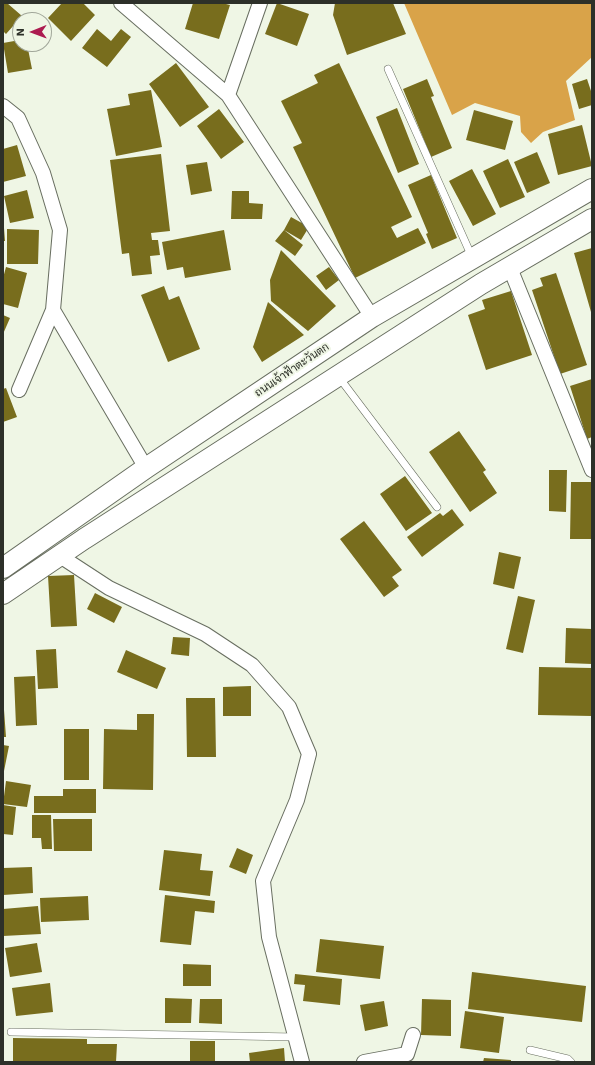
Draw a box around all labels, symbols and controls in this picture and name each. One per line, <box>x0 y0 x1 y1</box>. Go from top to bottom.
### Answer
north arrow <box>12 12 52 52</box>
text: N <box>14 28 27 36</box>
street label: ถนนเจ้าฟ้าตะวันตก <box>252 340 332 400</box>

